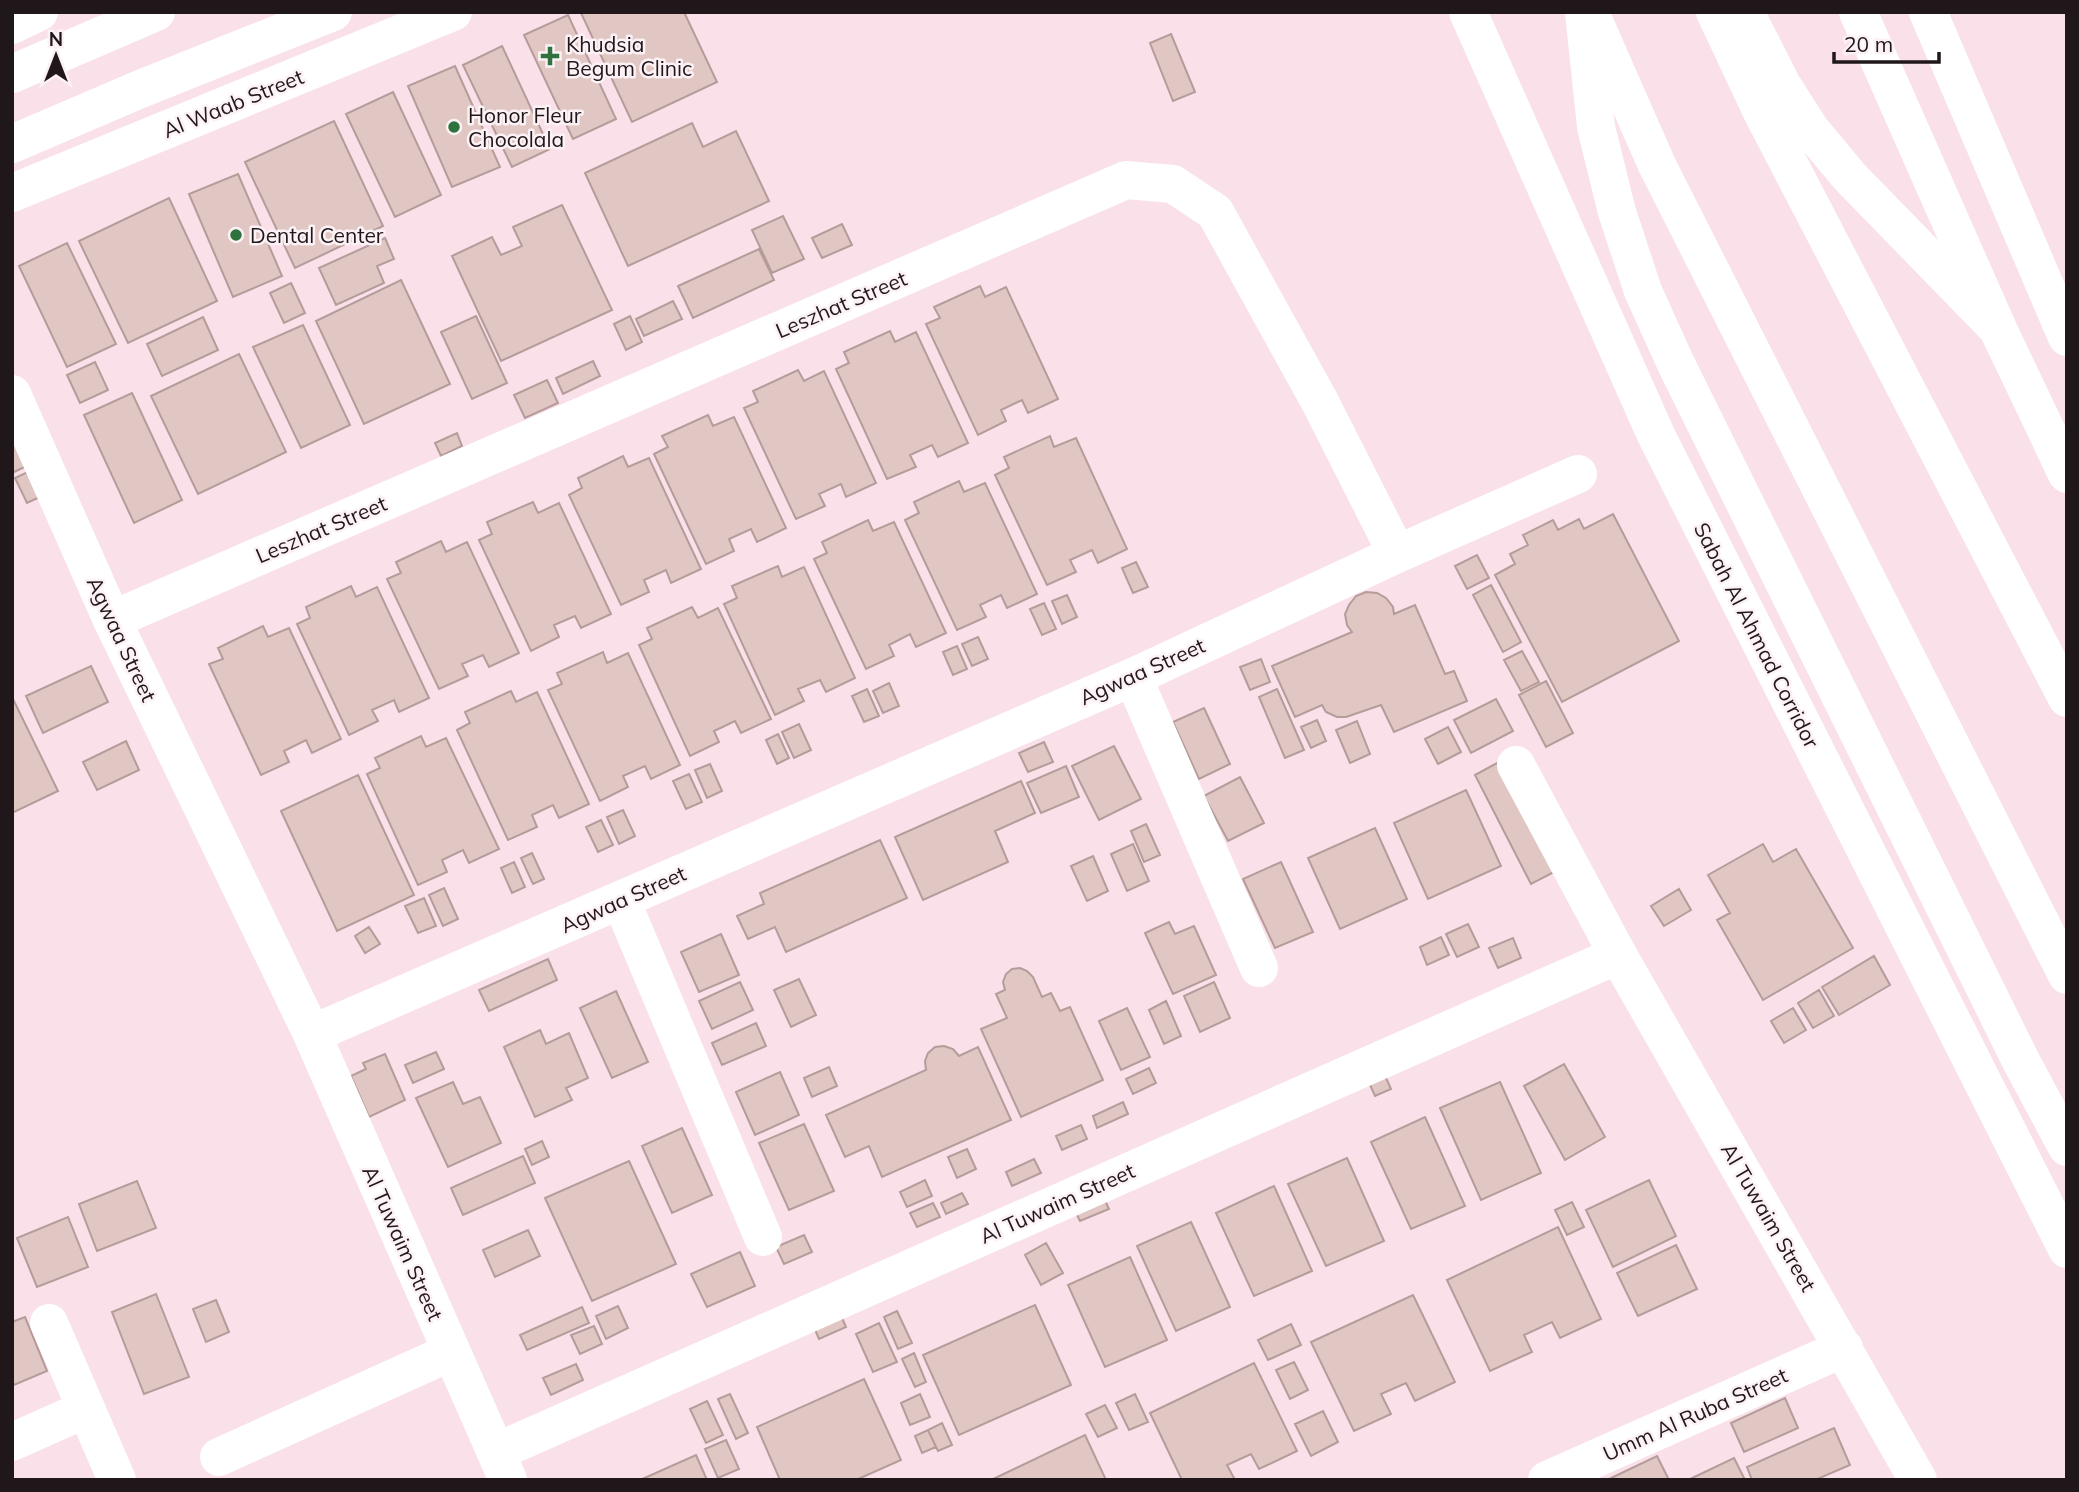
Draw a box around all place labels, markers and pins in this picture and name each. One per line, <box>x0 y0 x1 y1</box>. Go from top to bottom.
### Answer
place label: Khudsia Begum Clinic <box>566 31 692 81</box>
marker: Khudsia Begum Clinic <box>540 46 560 66</box>
place label: Honor Fleur Chocolala <box>468 102 582 152</box>
marker: Honor Fleur Chocolala <box>446 119 462 135</box>
place label: Dental Center <box>250 222 384 248</box>
marker: Dental Center <box>228 227 244 243</box>

